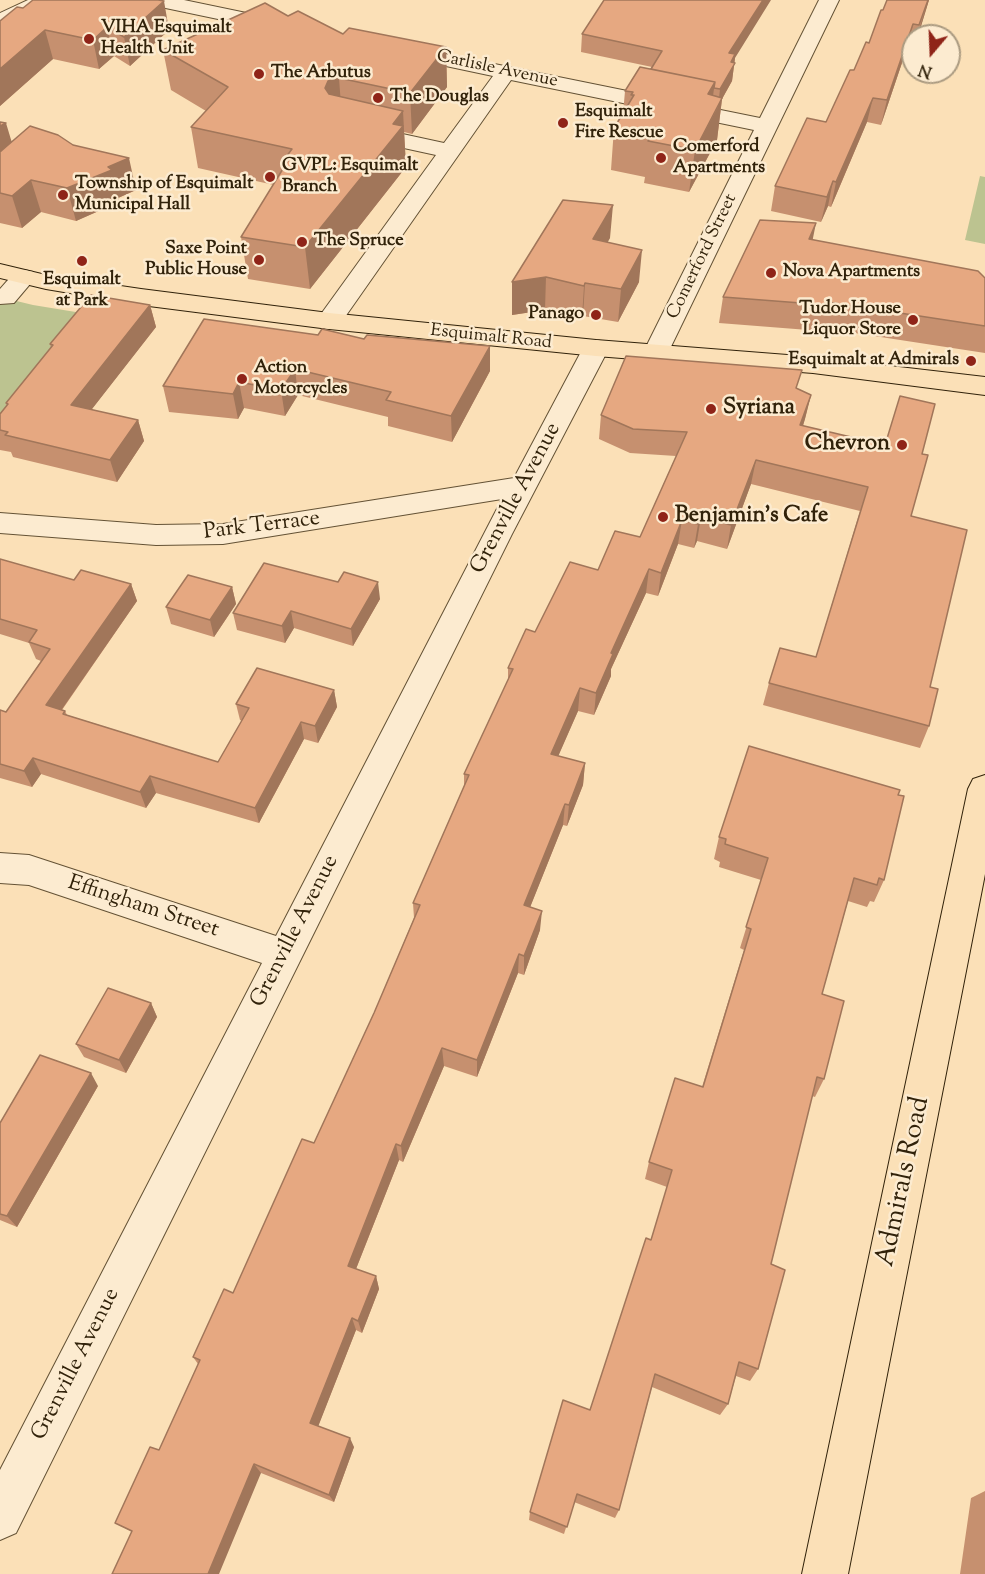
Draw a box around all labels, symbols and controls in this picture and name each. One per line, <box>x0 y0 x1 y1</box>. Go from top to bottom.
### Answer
place label: VIHA Esquimalt Health Unit <box>101 18 232 60</box>
north arrow <box>901 24 961 84</box>
marker: VIHA Esquimalt Health Unit <box>82 32 96 46</box>
street label: Carlisle Avenue <box>434 47 560 93</box>
text: N <box>916 57 935 83</box>
place label: The Arbutus <box>271 63 371 85</box>
marker: The Arbutus <box>252 67 266 81</box>
place label: The Douglas <box>390 87 489 109</box>
marker: The Douglas <box>371 91 385 105</box>
place label: Esquimalt Fire Rescue <box>575 102 663 144</box>
marker: Esquimalt Fire Rescue <box>556 116 570 130</box>
place label: Comerford Apartments <box>673 137 765 180</box>
marker: Comerford Apartments <box>654 151 668 165</box>
place label: GVPL: Esquimalt Branch <box>282 156 418 198</box>
marker: GVPL: Esquimalt Branch <box>263 170 277 184</box>
place label: Township of Esquimalt Municipal Hall <box>75 174 253 216</box>
marker: Township of Esquimalt Municipal Hall <box>56 188 70 202</box>
street label: Comerford Street <box>663 191 743 323</box>
place label: The Spruce <box>314 231 404 253</box>
marker: The Spruce <box>295 235 309 249</box>
place label: Saxe Point Public House <box>145 239 247 282</box>
marker: Saxe Point Public House <box>252 253 266 267</box>
marker: Esquimalt at Park <box>75 254 89 268</box>
place label: Nova Apartments <box>783 262 920 284</box>
marker: Nova Apartments <box>764 266 778 280</box>
place label: Esquimalt at Park <box>43 270 121 312</box>
place label: Tudor House Liquor Store <box>799 299 901 342</box>
place label: Panago <box>529 304 584 326</box>
marker: Panago <box>589 308 603 322</box>
marker: Tudor House Liquor Store <box>906 313 920 327</box>
street label: Esquimalt Road <box>429 321 553 355</box>
place label: Esquimalt at Admirals <box>789 350 959 372</box>
marker: Esquimalt at Admirals <box>964 354 978 368</box>
place label: Action Motorcycles <box>254 358 347 400</box>
marker: Action Motorcycles <box>235 372 249 386</box>
place label: Syriana <box>723 396 795 422</box>
marker: Syriana <box>704 402 718 416</box>
street label: Grenville Avenue <box>466 419 568 579</box>
place label: Chevron <box>805 432 890 458</box>
marker: Chevron <box>895 438 909 452</box>
place label: Benjamin's Cafe <box>675 504 828 530</box>
street label: Park Terrace <box>202 507 322 547</box>
marker: Benjamin's Cafe <box>656 510 670 524</box>
street label: Grenville Avenue <box>246 852 346 1012</box>
street label: Effingham Street <box>64 871 222 945</box>
street label: Admirals Road <box>871 1094 939 1270</box>
street label: Grenville Avenue <box>27 1285 127 1445</box>

